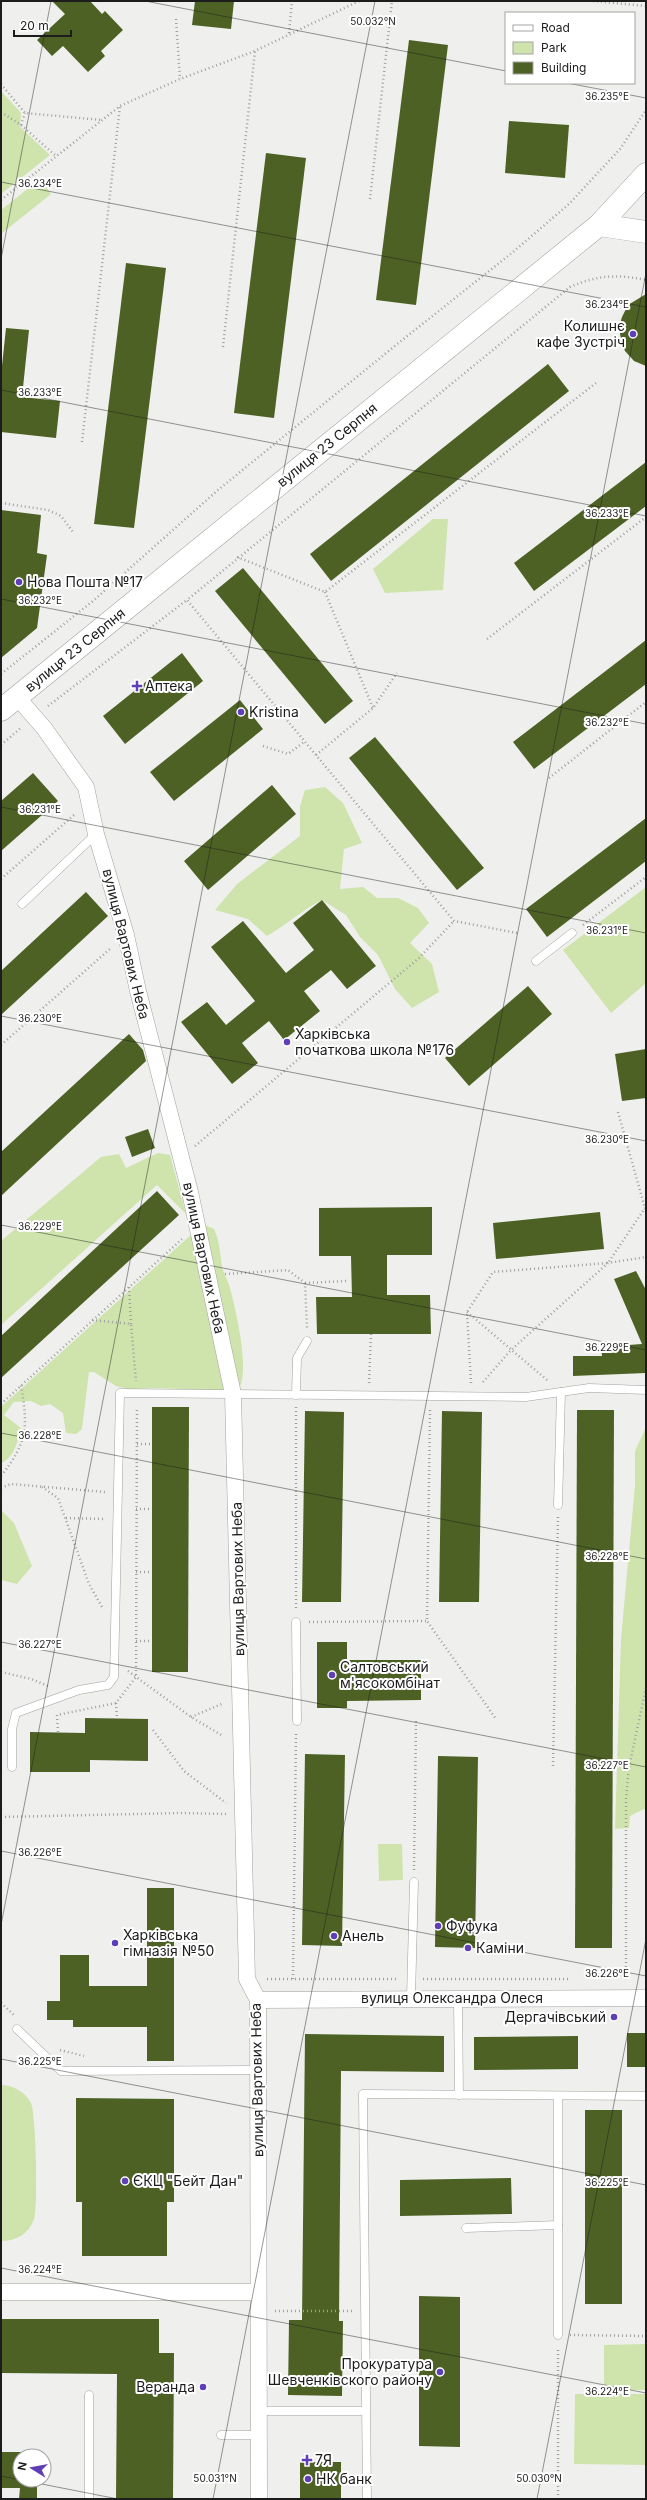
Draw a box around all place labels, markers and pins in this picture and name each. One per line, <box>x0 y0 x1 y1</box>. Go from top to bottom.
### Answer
place label: Колишнє кафе Зустріч <box>537 317 625 350</box>
marker: Колишнє кафе Зустріч <box>628 329 638 339</box>
place label: Нова Пошта №17 <box>27 573 143 590</box>
marker: Нова Пошта №17 <box>14 577 24 587</box>
place label: Аптека <box>145 677 193 694</box>
marker: Аптека <box>132 681 142 691</box>
place label: Kristina <box>249 703 299 720</box>
marker: Kristina <box>236 707 246 717</box>
place label: Харківська початкова школа №176 <box>295 1025 454 1058</box>
marker: Харківська початкова школа №176 <box>282 1037 292 1047</box>
place label: Салтовський м'ясокомбінат <box>340 1658 440 1691</box>
marker: Салтовський м'ясокомбінат <box>327 1670 337 1680</box>
place label: Фуфука <box>446 1917 498 1934</box>
marker: Фуфука <box>433 1921 443 1931</box>
place label: Харківська гімназія №50 <box>123 1926 214 1959</box>
place label: Анель <box>342 1927 384 1944</box>
marker: Анель <box>329 1931 339 1941</box>
marker: Харківська гімназія №50 <box>110 1938 120 1948</box>
place label: Каміни <box>476 1939 524 1956</box>
marker: Каміни <box>463 1943 473 1953</box>
place label: Дергачівський <box>504 2008 606 2025</box>
marker: Дергачівський <box>609 2012 619 2022</box>
place label: ЄКЦ "Бейт Дан" <box>133 2172 243 2189</box>
marker: ЄКЦ "Бейт Дан" <box>120 2176 130 2186</box>
place label: Прокуратура Шевченківского району <box>268 2355 432 2388</box>
marker: Прокуратура Шевченківского району <box>435 2367 445 2377</box>
place label: Веранда <box>136 2378 195 2395</box>
marker: Веранда <box>198 2382 208 2392</box>
place label: 7Я <box>315 2451 332 2468</box>
marker: 7Я <box>302 2455 312 2465</box>
place label: НК банк <box>316 2470 372 2487</box>
marker: НК банк <box>303 2474 313 2484</box>

